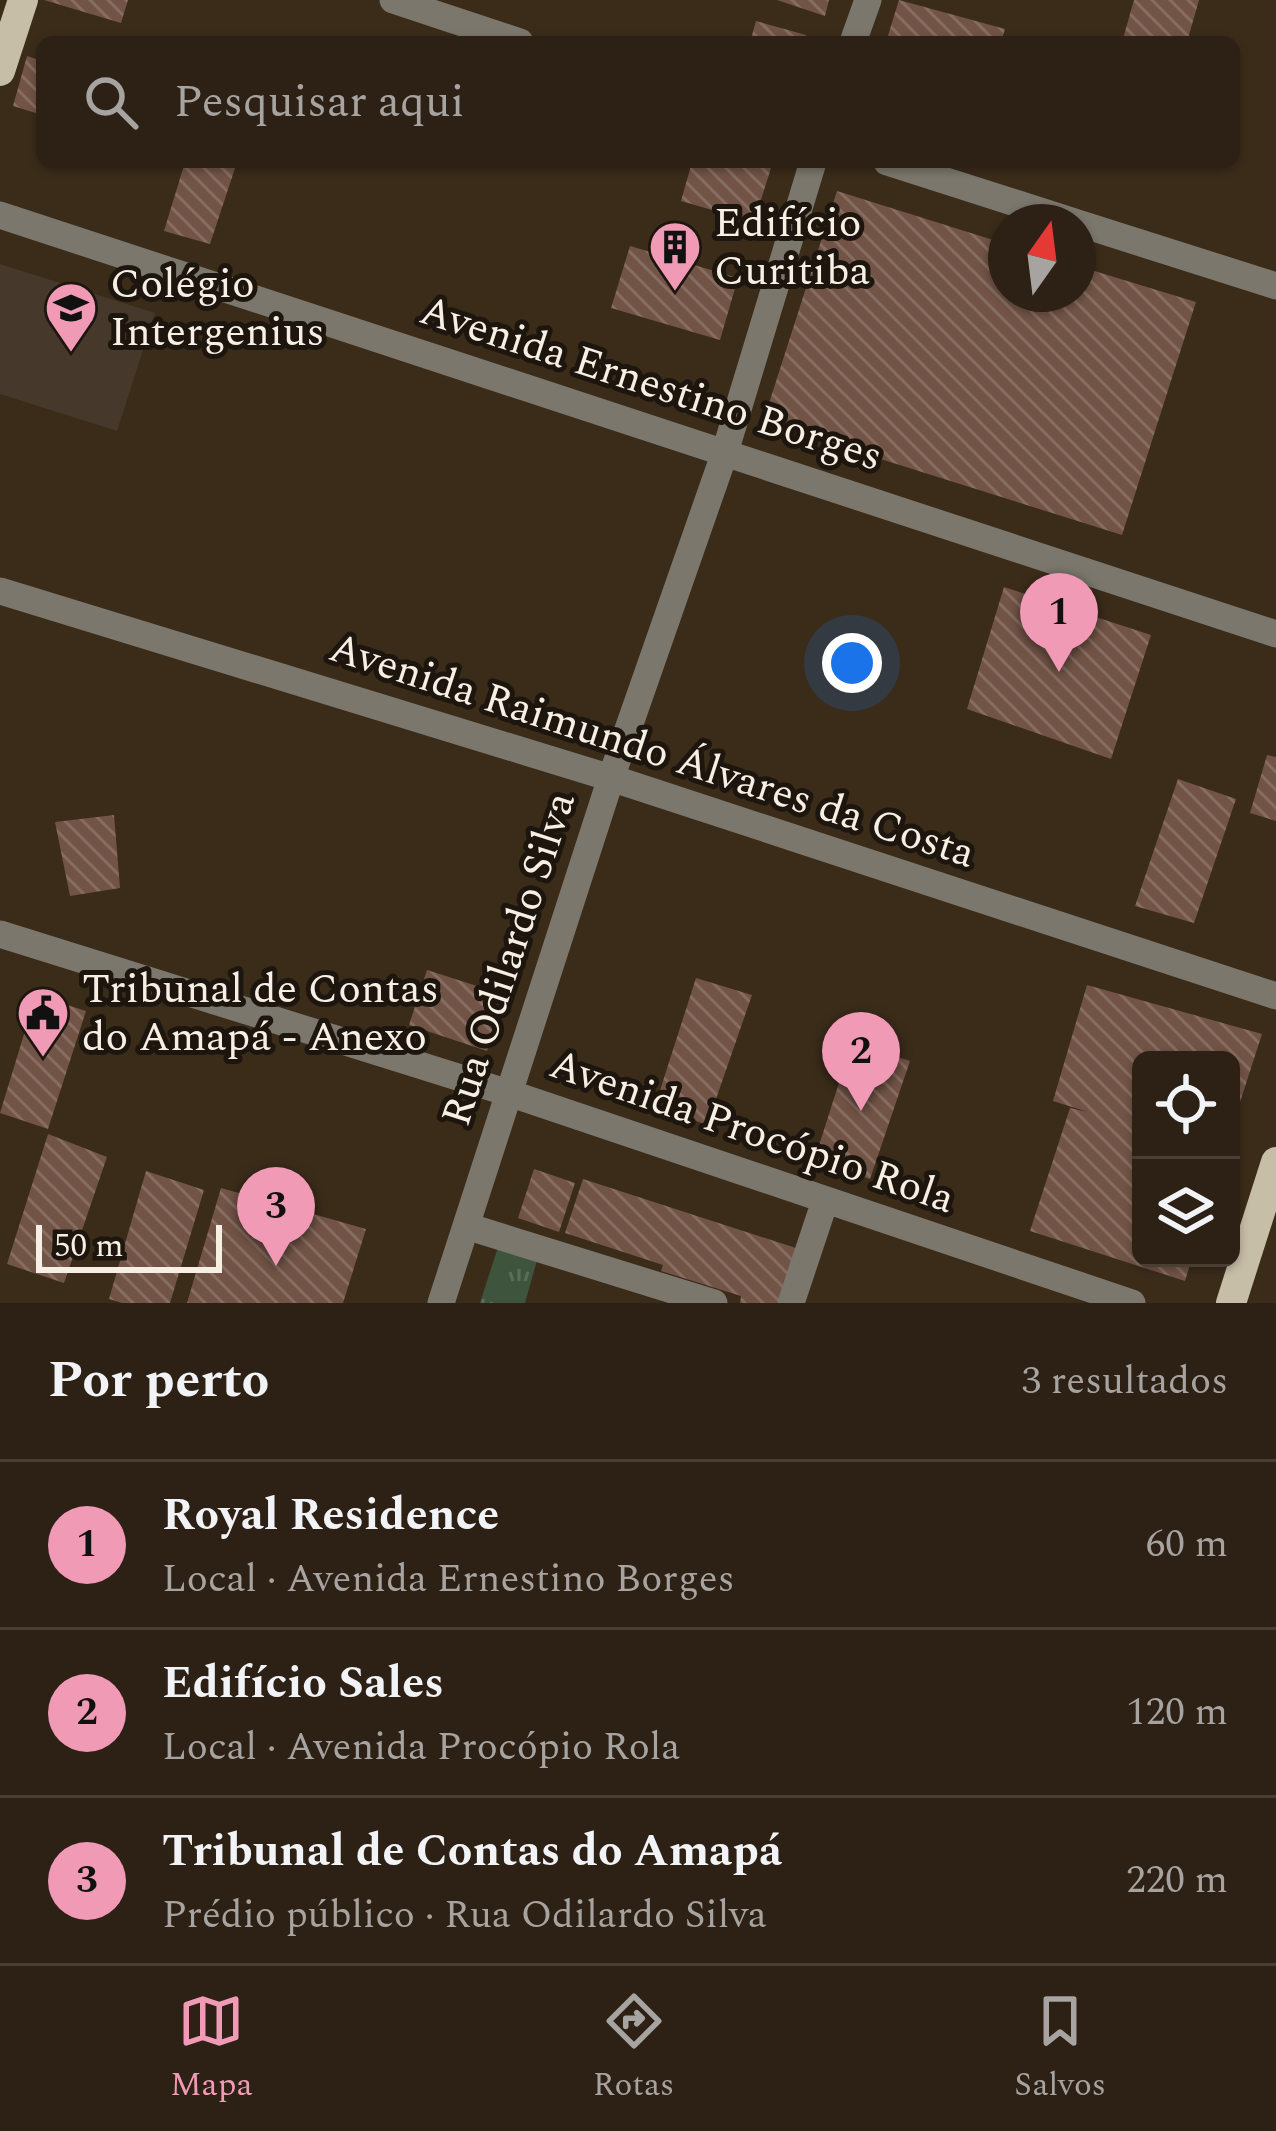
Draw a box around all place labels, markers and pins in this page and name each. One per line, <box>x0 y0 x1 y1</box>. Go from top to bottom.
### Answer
place label: Edifício Curitiba <box>714 192 871 303</box>
building icon: Edifício Curitiba <box>647 219 703 293</box>
place label: Colégio Intergenius <box>110 253 325 364</box>
school or university icon: Colégio Intergenius <box>43 280 99 354</box>
pin: 1 <box>1020 573 1098 672</box>
place label: Tribunal de Contas do Amapá - Anexo <box>82 958 439 1069</box>
public building icon: Tribunal de Contas do Amapá - Anexo <box>15 985 71 1059</box>
pin: 2 <box>822 1012 900 1111</box>
pin: 3 <box>237 1167 315 1266</box>

